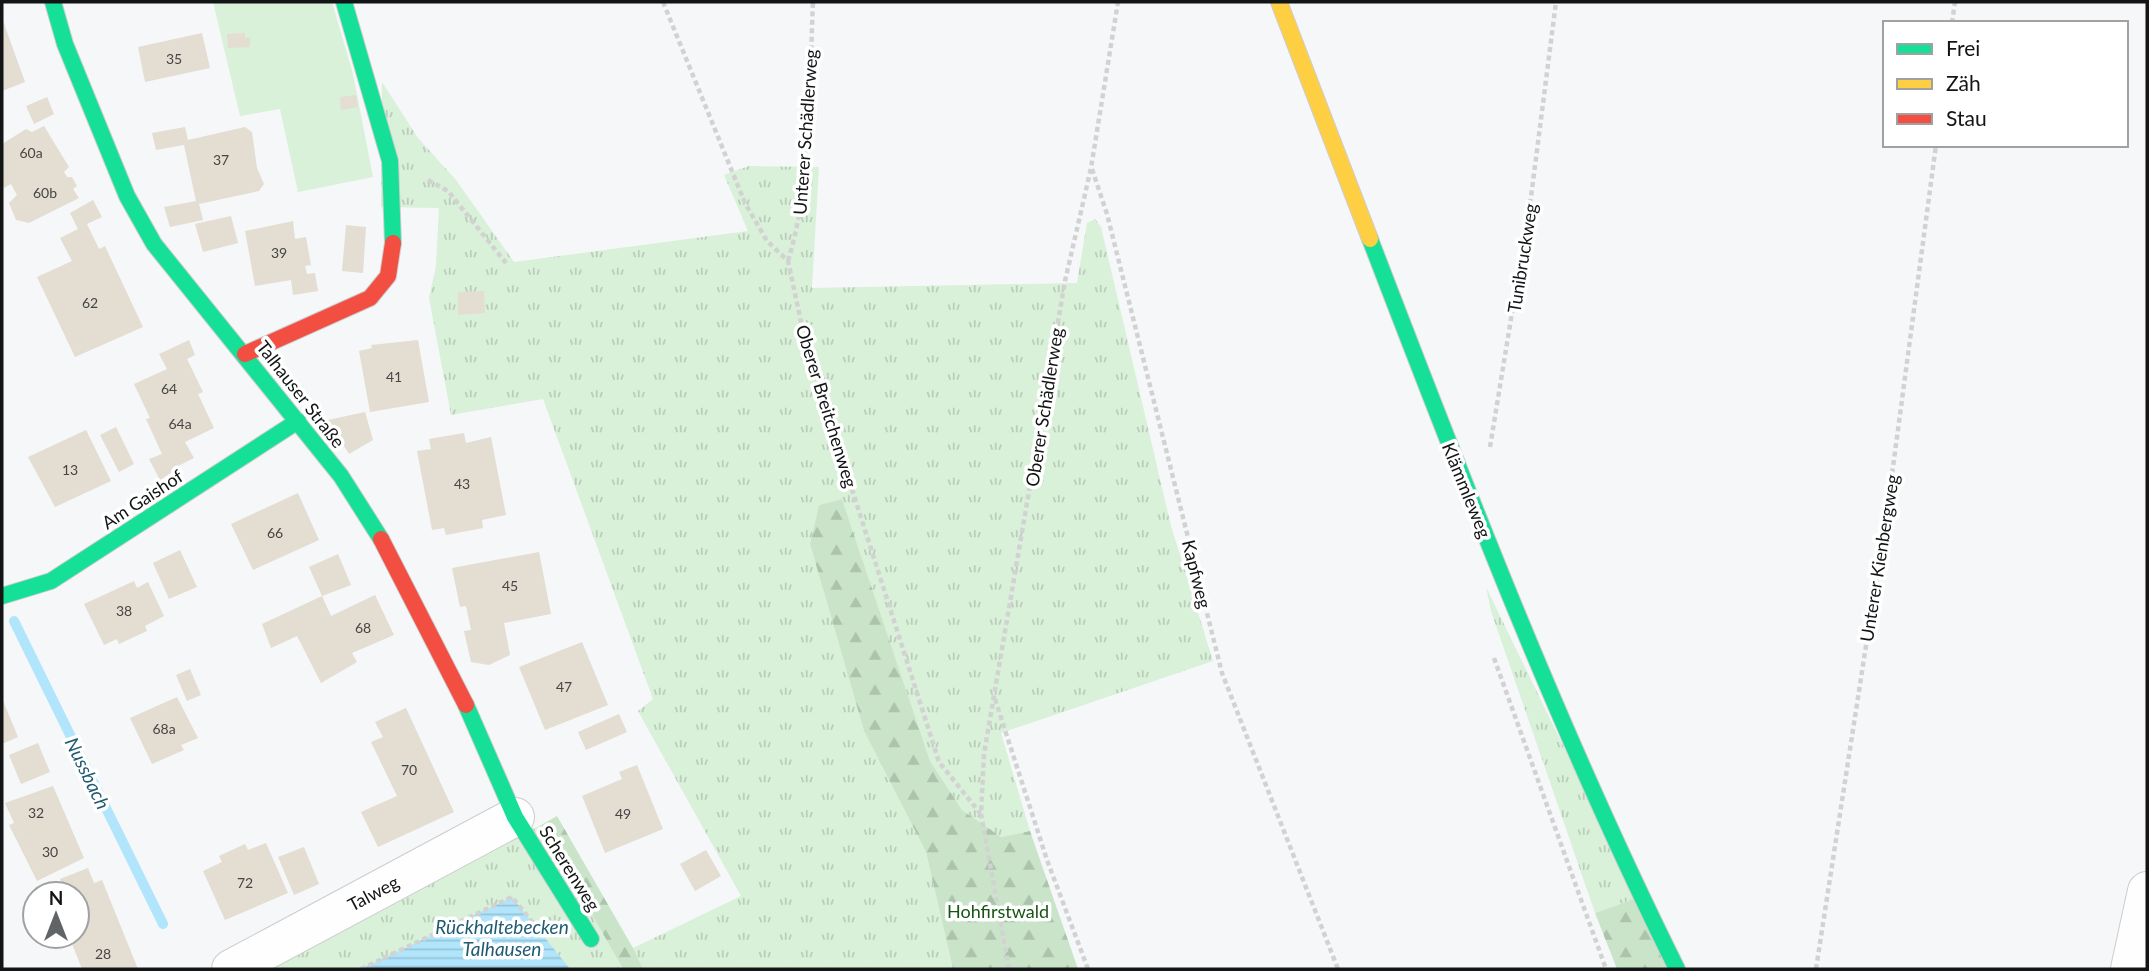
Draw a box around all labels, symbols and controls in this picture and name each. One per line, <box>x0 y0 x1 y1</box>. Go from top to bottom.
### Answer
legend <box>1883 21 2128 147</box>
text: Frei <box>1946 35 1980 60</box>
street label: Unterer Schädlerweg <box>788 49 822 215</box>
house number: 35 <box>166 50 182 67</box>
text: Zäh <box>1946 70 1981 95</box>
text: Stau <box>1946 105 1987 130</box>
house number: 60a <box>19 144 43 161</box>
house number: 37 <box>213 151 229 168</box>
house number: 60b <box>33 184 57 201</box>
street label: Tunibruckweg <box>1502 202 1542 314</box>
house number: 39 <box>271 244 287 261</box>
house number: 62 <box>82 294 98 311</box>
street label: Oberer Breitchenweg <box>792 322 862 490</box>
street label: Oberer Schädlerweg <box>1021 326 1067 488</box>
street label: Talhauser Straße <box>252 336 350 452</box>
house number: 41 <box>386 368 402 385</box>
house number: 64 <box>161 380 177 397</box>
house number: 64a <box>168 415 192 432</box>
street label: Klämmleweg <box>1438 439 1496 541</box>
house number: 13 <box>62 461 78 478</box>
street label: Am Gaishof <box>97 464 187 533</box>
street label: Unterer Kienbergweg <box>1855 473 1903 643</box>
house number: 43 <box>454 475 470 492</box>
house number: 66 <box>267 524 283 541</box>
street label: Kapfweg <box>1178 537 1216 611</box>
house number: 45 <box>502 577 518 594</box>
house number: 38 <box>116 602 132 619</box>
house number: 68 <box>355 619 371 636</box>
house number: 47 <box>556 678 572 695</box>
house number: 68a <box>152 720 176 737</box>
water label: Nussbach <box>61 733 115 813</box>
house number: 70 <box>401 761 417 778</box>
house number: 32 <box>28 804 44 821</box>
house number: 49 <box>615 805 631 822</box>
street label: Scherenweg <box>535 821 605 915</box>
house number: 30 <box>42 843 58 860</box>
street label: Talweg <box>344 870 402 916</box>
house number: 72 <box>237 874 253 891</box>
north arrow <box>21 880 91 950</box>
text: N <box>49 886 63 909</box>
park label: Hohfirstwald <box>947 900 1049 922</box>
water label: Rückhaltebecken Talhausen <box>435 915 569 960</box>
house number: 28 <box>95 945 111 962</box>

